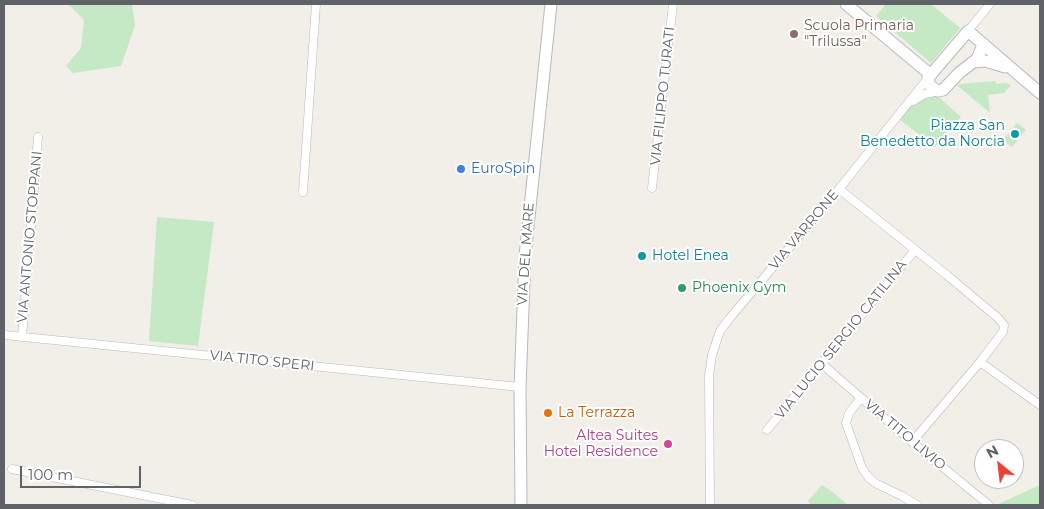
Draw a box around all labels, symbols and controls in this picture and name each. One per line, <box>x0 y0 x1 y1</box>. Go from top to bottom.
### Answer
place label: Scuola Primaria "Trilussa" <box>804 18 914 50</box>
street label: VIA FILIPPO TURATI <box>647 26 679 166</box>
marker: Scuola Primaria "Trilussa" <box>788 28 800 40</box>
place label: Piazza San Benedetto da Norcia <box>860 118 1005 150</box>
marker: Piazza San Benedetto da Norcia <box>1009 128 1021 140</box>
street label: VIA ANTONIO STOPPANI <box>14 150 46 324</box>
place label: EuroSpin <box>471 161 535 177</box>
marker: EuroSpin <box>455 163 467 175</box>
street label: VIA VARRONE <box>766 186 842 274</box>
street label: VIA DEL MARE <box>514 202 538 306</box>
place label: Hotel Enea <box>652 248 729 264</box>
marker: Hotel Enea <box>636 250 648 262</box>
street label: VIA LUCIO SERGIO CATILINA <box>771 257 911 423</box>
place label: Phoenix Gym <box>692 280 786 296</box>
marker: Phoenix Gym <box>676 282 688 294</box>
street label: VIA TITO SPERI <box>209 347 315 375</box>
street label: VIA TITO LIVIO <box>861 396 949 474</box>
place label: La Terrazza <box>558 405 635 421</box>
marker: La Terrazza <box>542 407 554 419</box>
place label: Altea Suites Hotel Residence <box>544 428 658 461</box>
marker: Altea Suites Hotel Residence <box>662 438 674 450</box>
north arrow <box>974 439 1024 489</box>
text: N <box>983 441 1002 462</box>
scale bar <box>22 456 144 488</box>
text: 100 m <box>28 465 73 484</box>

